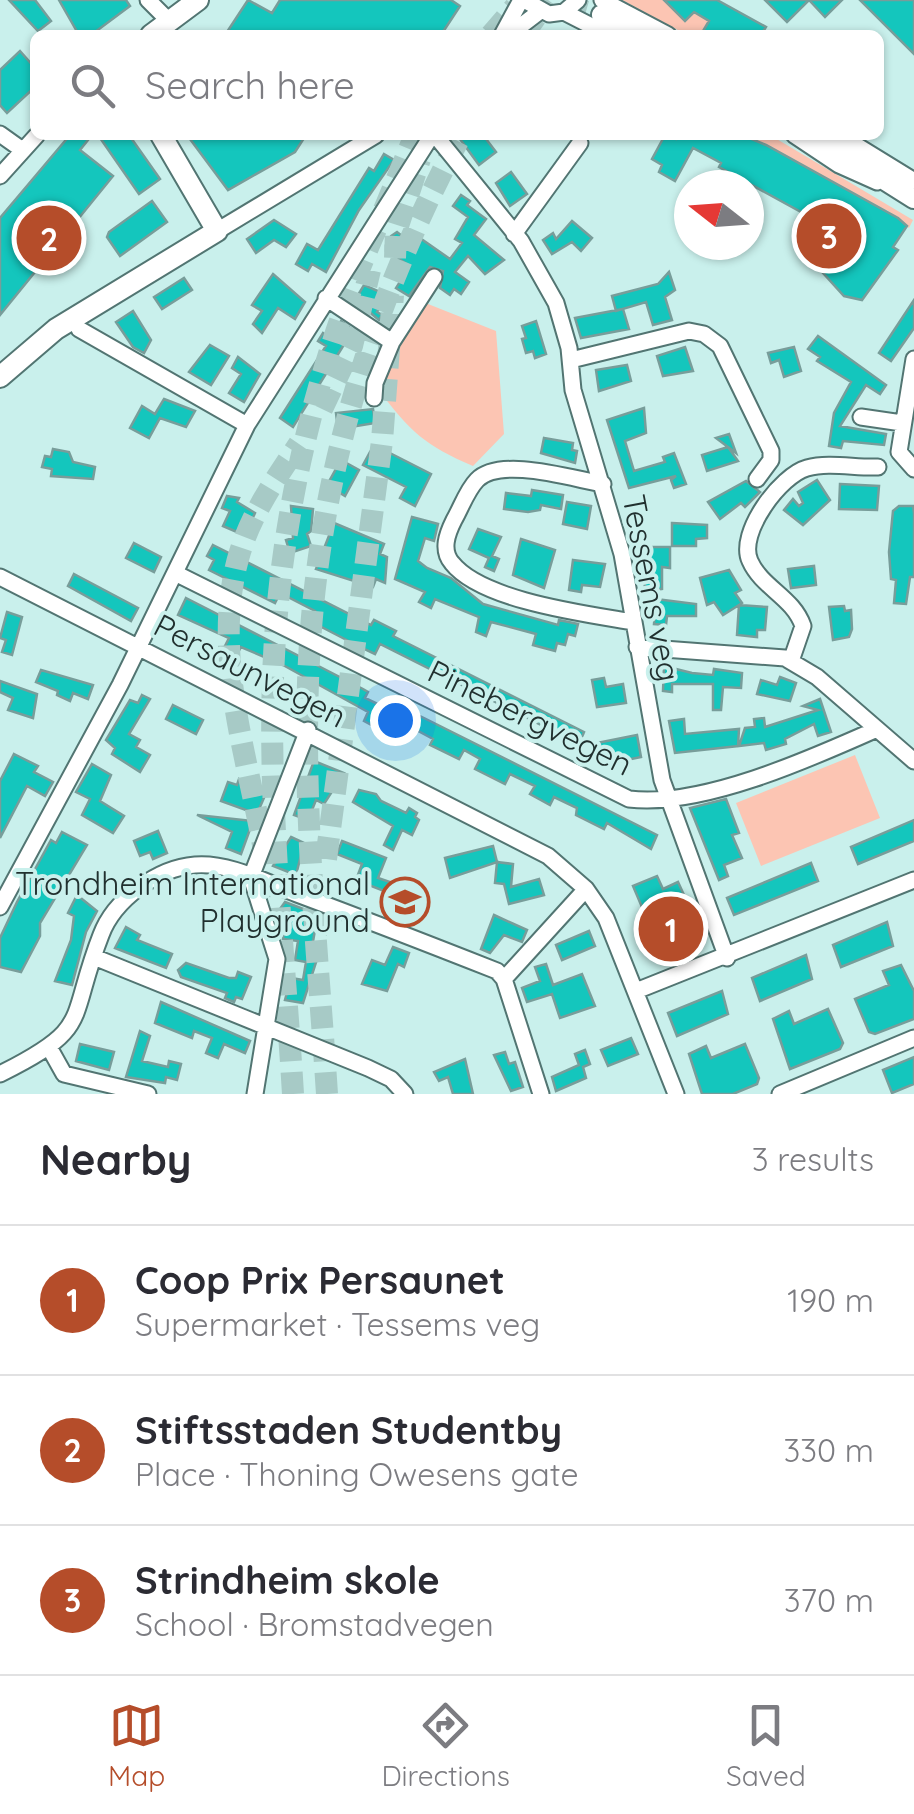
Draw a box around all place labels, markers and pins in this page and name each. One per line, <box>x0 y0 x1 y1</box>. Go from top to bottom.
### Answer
pin: 3 <box>796 198 862 274</box>
pin: 2 <box>17 200 82 276</box>
place label: Trondheim International Playground <box>15 863 370 940</box>
school or university icon: Trondheim International Playground <box>379 876 431 928</box>
pin: 1 <box>638 892 704 966</box>

